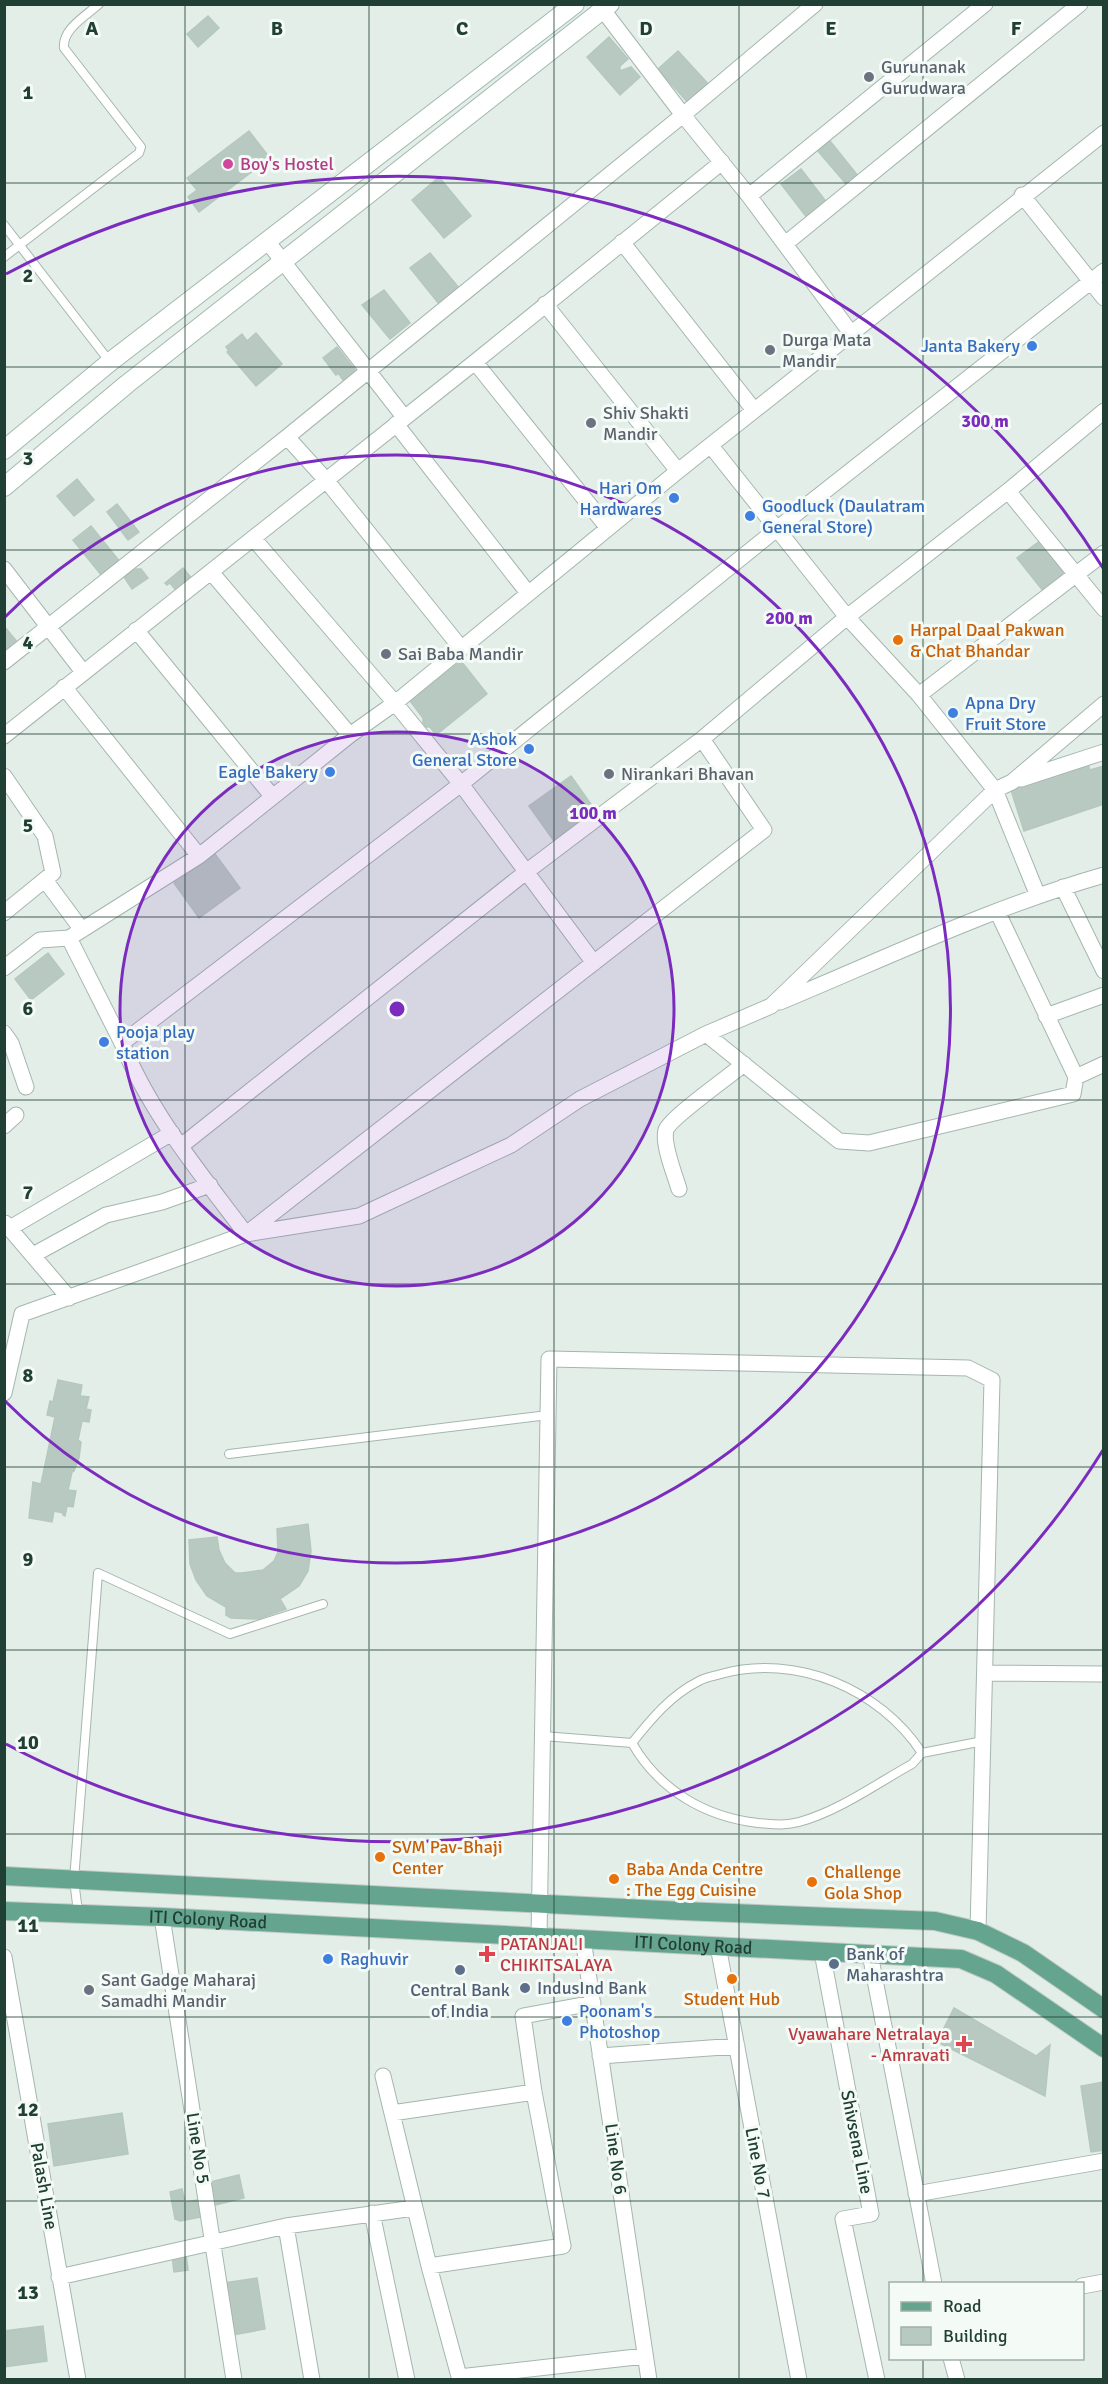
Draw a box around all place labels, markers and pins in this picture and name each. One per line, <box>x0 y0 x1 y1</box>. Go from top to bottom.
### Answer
place label: Gurunanak Gurudwara <box>881 56 966 99</box>
marker: Gurunanak Gurudwara <box>862 70 876 84</box>
place label: Boy's Hostel <box>240 153 334 175</box>
marker: Boy's Hostel <box>221 157 235 171</box>
place label: Durga Mata Mandir <box>782 329 871 372</box>
place label: Janta Bakery <box>921 335 1021 357</box>
marker: Janta Bakery <box>1025 339 1039 353</box>
marker: Durga Mata Mandir <box>763 343 777 357</box>
place label: Shiv Shakti Mandir <box>603 402 689 445</box>
marker: Shiv Shakti Mandir <box>584 416 598 430</box>
place label: Hari Om Hardwares <box>580 477 662 520</box>
marker: Hari Om Hardwares <box>667 491 681 505</box>
place label: Goodluck (Daulatram General Store) <box>762 495 925 538</box>
marker: Goodluck (Daulatram General Store) <box>743 509 757 523</box>
place label: Harpal Daal Pakwan & Chat Bhandar <box>910 619 1065 662</box>
marker: Harpal Daal Pakwan & Chat Bhandar <box>891 633 905 647</box>
place label: Sai Baba Mandir <box>398 643 523 665</box>
marker: Sai Baba Mandir <box>379 647 393 661</box>
place label: Apna Dry Fruit Store <box>965 692 1046 735</box>
marker: Apna Dry Fruit Store <box>946 706 960 720</box>
place label: Ashok General Store <box>412 728 517 771</box>
marker: Ashok General Store <box>522 742 536 756</box>
place label: Eagle Bakery <box>218 761 319 783</box>
place label: Nirankari Bhavan <box>621 763 754 785</box>
marker: Eagle Bakery <box>323 765 337 779</box>
marker: Nirankari Bhavan <box>602 767 616 781</box>
centre of rings <box>387 999 407 1019</box>
place label: Pooja play station <box>116 1021 195 1064</box>
marker: Pooja play station <box>97 1035 111 1049</box>
place label: SVM Pav-Bhaji Center <box>392 1836 503 1879</box>
marker: SVM Pav-Bhaji Center <box>373 1850 387 1864</box>
place label: Baba Anda Centre : The Egg Cuisine <box>626 1858 763 1901</box>
place label: Challenge Gola Shop <box>824 1861 902 1904</box>
marker: Baba Anda Centre : The Egg Cuisine <box>607 1872 621 1886</box>
marker: Challenge Gola Shop <box>805 1875 819 1889</box>
place label: PATANJALI CHIKITSALAYA <box>500 1933 613 1976</box>
place label: Bank of Maharashtra <box>846 1943 944 1986</box>
marker: PATANJALI CHIKITSALAYA <box>478 1945 496 1963</box>
place label: Raghuvir <box>340 1948 409 1970</box>
marker: Raghuvir <box>321 1952 335 1966</box>
marker: Bank of Maharashtra <box>827 1957 841 1971</box>
marker: Central Bank of India <box>453 1963 467 1977</box>
place label: Sant Gadge Maharaj Samadhi Mandir <box>101 1969 256 2012</box>
marker: Student Hub <box>725 1972 739 1986</box>
place label: IndusInd Bank <box>537 1977 647 1999</box>
place label: Central Bank of India <box>410 1979 510 2022</box>
marker: IndusInd Bank <box>518 1981 532 1995</box>
marker: Sant Gadge Maharaj Samadhi Mandir <box>82 1983 96 1997</box>
place label: Student Hub <box>684 1988 780 2010</box>
place label: Poonam's Photoshop <box>579 2000 660 2043</box>
marker: Poonam's Photoshop <box>560 2014 574 2028</box>
place label: Vyawahare Netralaya - Amravati <box>788 2023 950 2066</box>
marker: Vyawahare Netralaya - Amravati <box>955 2035 973 2053</box>

